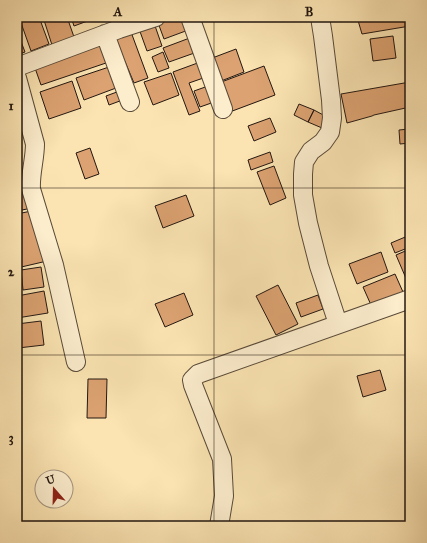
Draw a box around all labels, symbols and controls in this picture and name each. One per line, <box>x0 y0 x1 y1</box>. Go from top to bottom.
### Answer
text: A <box>113 4 123 20</box>
text: B <box>305 4 314 20</box>
text: 1 <box>8 98 14 114</box>
text: 2 <box>8 264 15 280</box>
text: 3 <box>8 430 14 446</box>
north arrow <box>34 469 74 509</box>
text: U <box>44 472 57 488</box>

